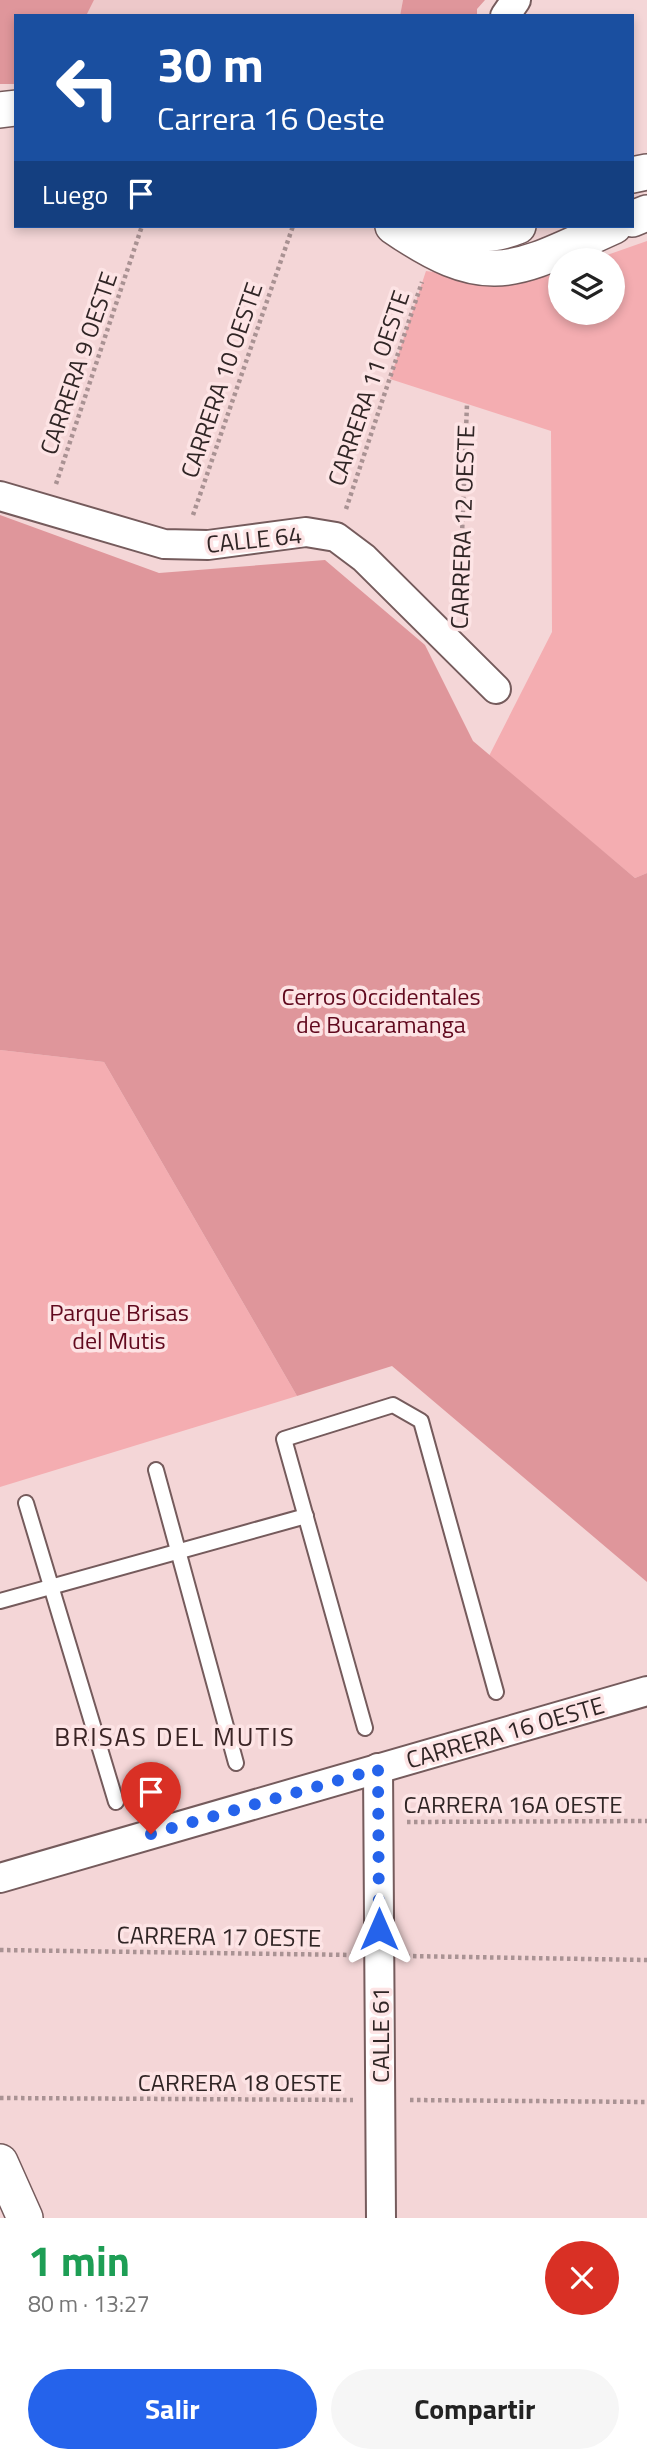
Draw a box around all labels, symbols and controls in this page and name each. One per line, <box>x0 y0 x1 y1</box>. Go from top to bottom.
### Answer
text: 30 m <box>157 26 264 101</box>
icon: left <box>42 42 133 133</box>
text: Carrera 16 Oeste <box>157 94 385 142</box>
text: Luego <box>42 175 108 214</box>
icon: arrive <box>122 175 160 213</box>
map controls <box>548 248 625 325</box>
button: layers <box>548 248 625 325</box>
street label: CARRERA 9 OESTE <box>30 267 126 459</box>
street label: CARRERA 10 OESTE <box>171 277 271 483</box>
street label: CARRERA 11 OESTE <box>318 285 418 491</box>
street label: CARRERA 12 OESTE <box>440 424 484 630</box>
street label: CALLE 64 <box>204 516 304 562</box>
park label: Cerros Occidentales de Bucaramanga <box>281 978 481 1042</box>
park label: Parque Brisas del Mutis <box>49 1294 189 1358</box>
street label: CARRERA 16 OESTE <box>402 1687 608 1777</box>
district label: BRISAS DEL MUTIS <box>54 1717 296 1756</box>
pin <box>121 1762 181 1834</box>
icon: arrive <box>132 1773 170 1811</box>
street label: CARRERA 16A OESTE <box>404 1786 622 1822</box>
position arrow <box>342 1892 416 1966</box>
street label: CARRERA 17 OESTE <box>116 1916 322 1956</box>
street label: CALLE 61 <box>362 1987 398 2083</box>
street label: CARRERA 18 OESTE <box>138 2064 342 2100</box>
text: 1 min <box>28 2228 130 2292</box>
button: close <box>545 2241 619 2315</box>
text: 80 m · 13:27 <box>28 2286 150 2321</box>
button: Salir <box>28 2369 317 2449</box>
button: Compartir <box>331 2369 619 2449</box>

